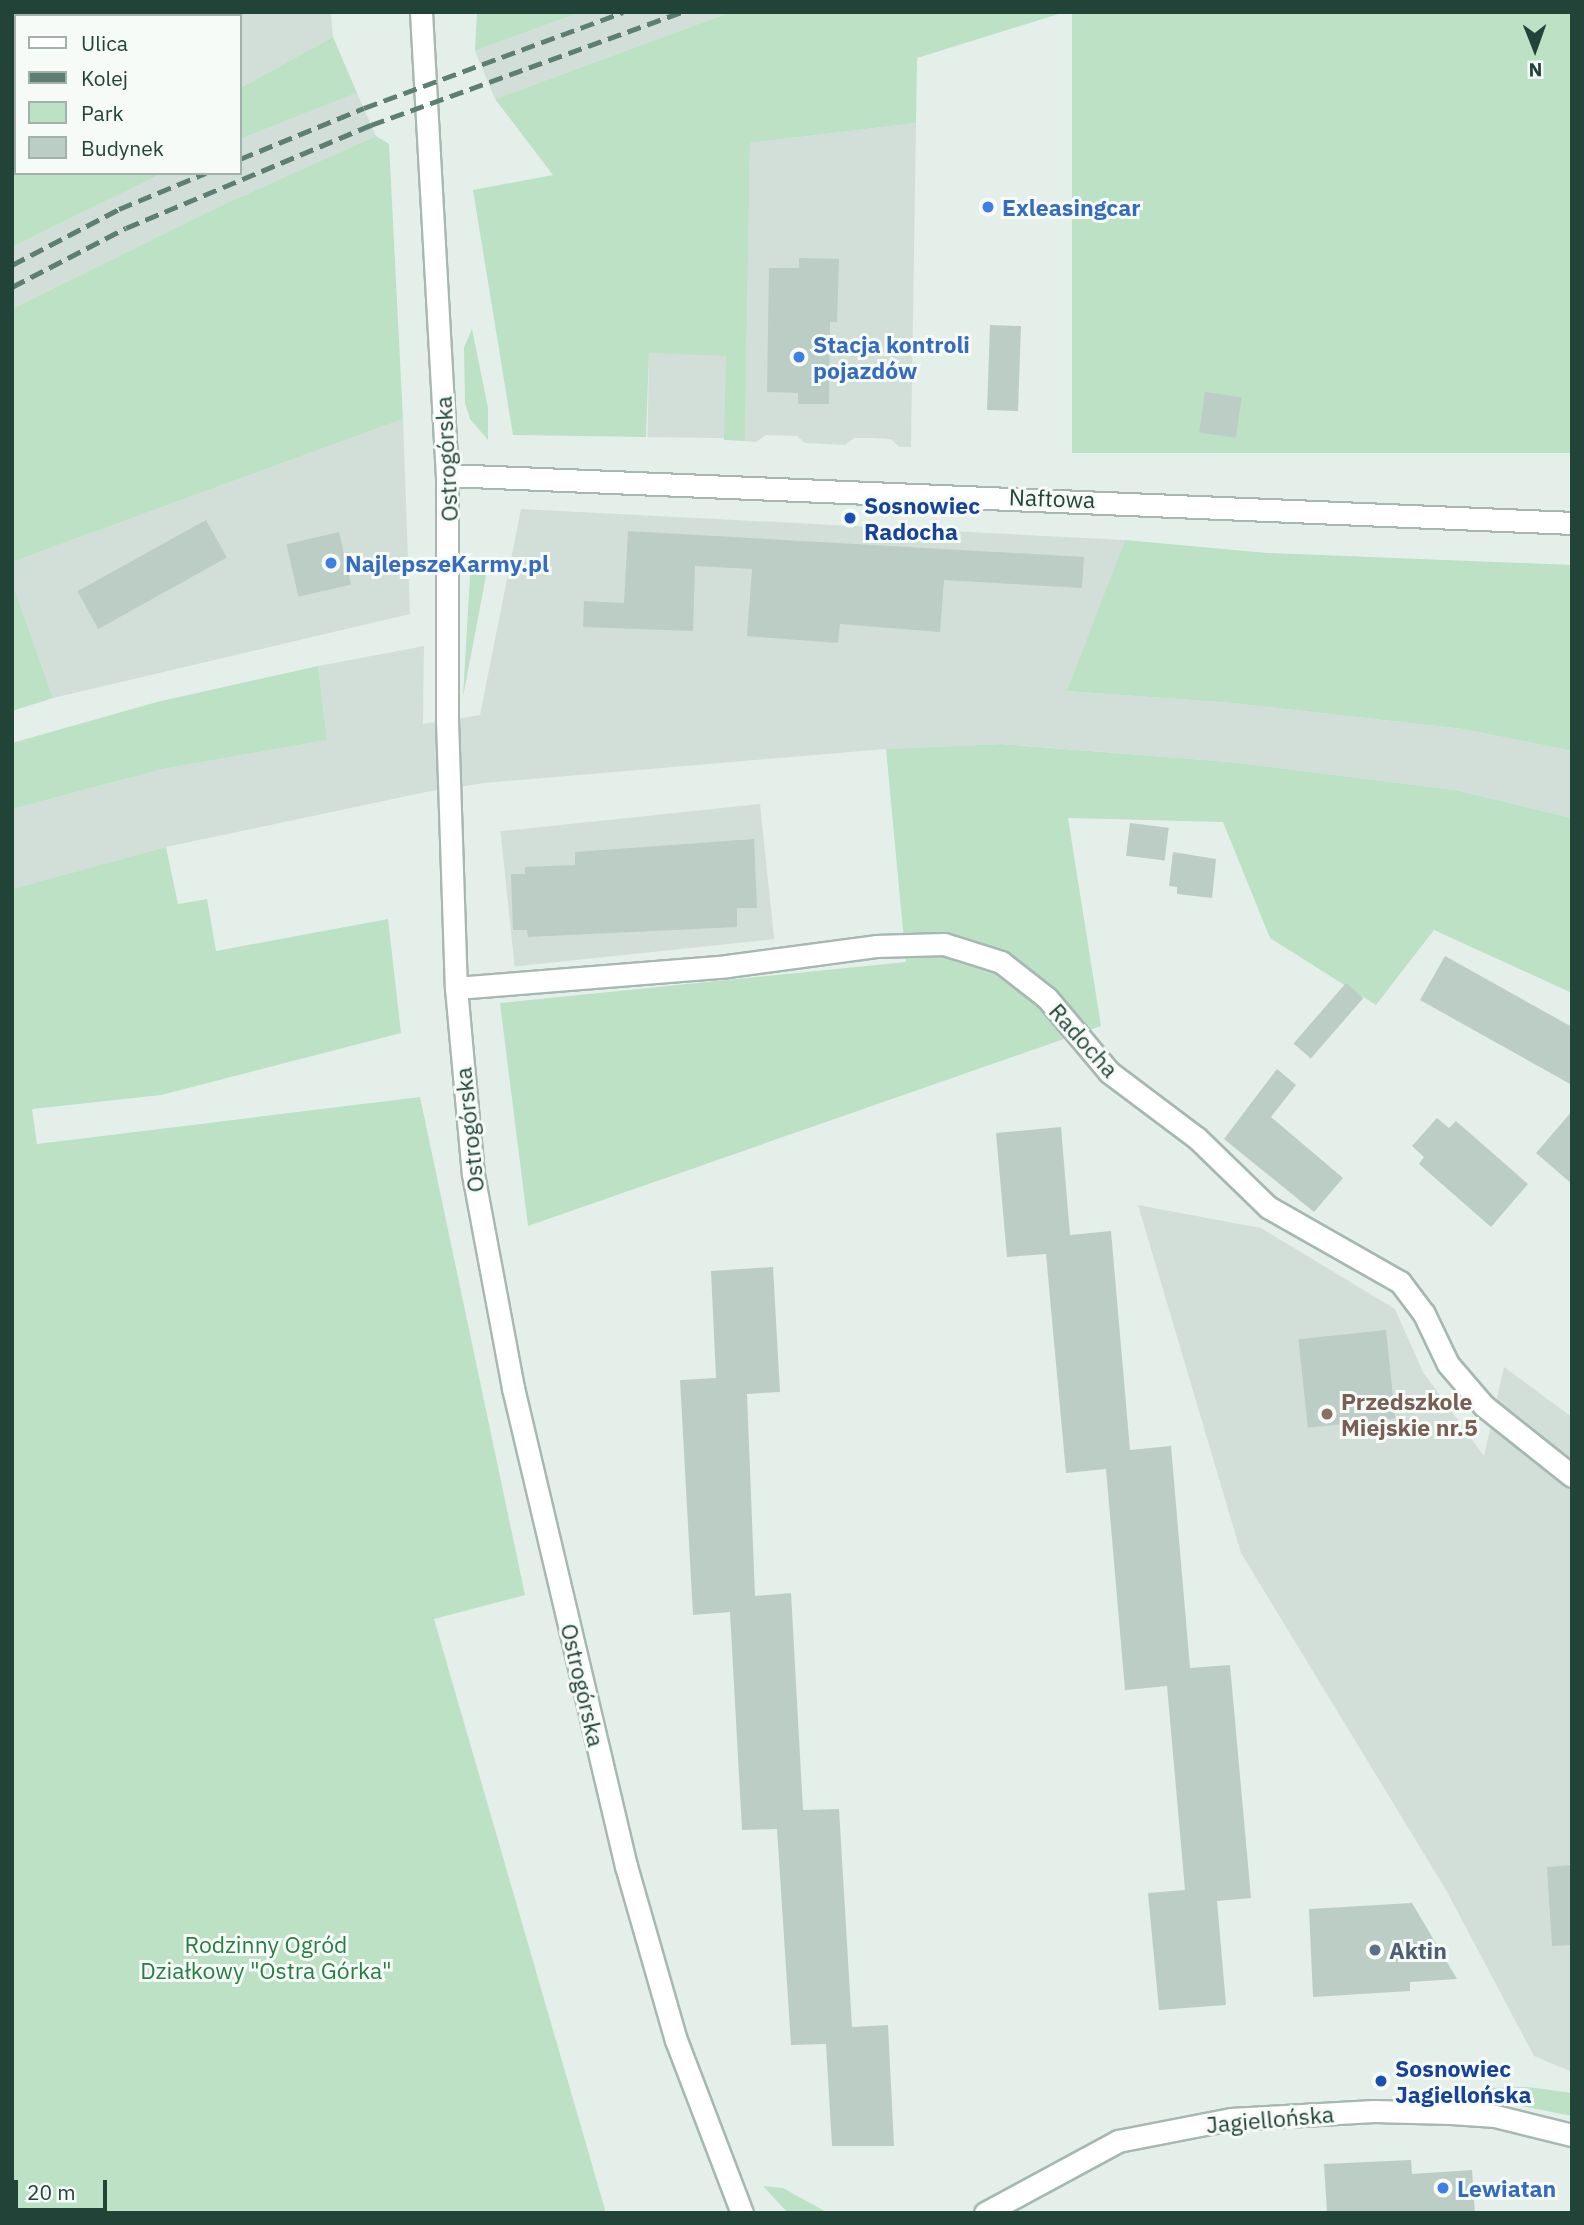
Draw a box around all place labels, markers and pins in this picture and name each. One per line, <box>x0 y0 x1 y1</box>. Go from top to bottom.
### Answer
place label: Exleasingcar <box>1002 193 1141 221</box>
marker: Exleasingcar <box>980 199 996 215</box>
place label: Stacja kontroli pojazdów <box>813 330 970 384</box>
marker: Stacja kontroli pojazdów <box>791 349 807 365</box>
place label: Sosnowiec Radocha <box>864 491 980 545</box>
marker: Sosnowiec Radocha <box>842 510 858 526</box>
place label: NajlepszeKarmy.pl <box>345 549 549 577</box>
marker: NajlepszeKarmy.pl <box>323 555 339 571</box>
place label: Przedszkole Miejskie nr.5 <box>1341 1387 1478 1441</box>
marker: Przedszkole Miejskie nr.5 <box>1319 1406 1335 1422</box>
place label: Aktin <box>1389 1936 1447 1964</box>
marker: Aktin <box>1367 1942 1383 1958</box>
place label: Sosnowiec Jagiellońska <box>1395 2054 1532 2108</box>
marker: Sosnowiec Jagiellońska <box>1373 2073 1389 2089</box>
place label: Lewiatan <box>1457 2174 1556 2202</box>
marker: Lewiatan <box>1435 2180 1451 2196</box>

